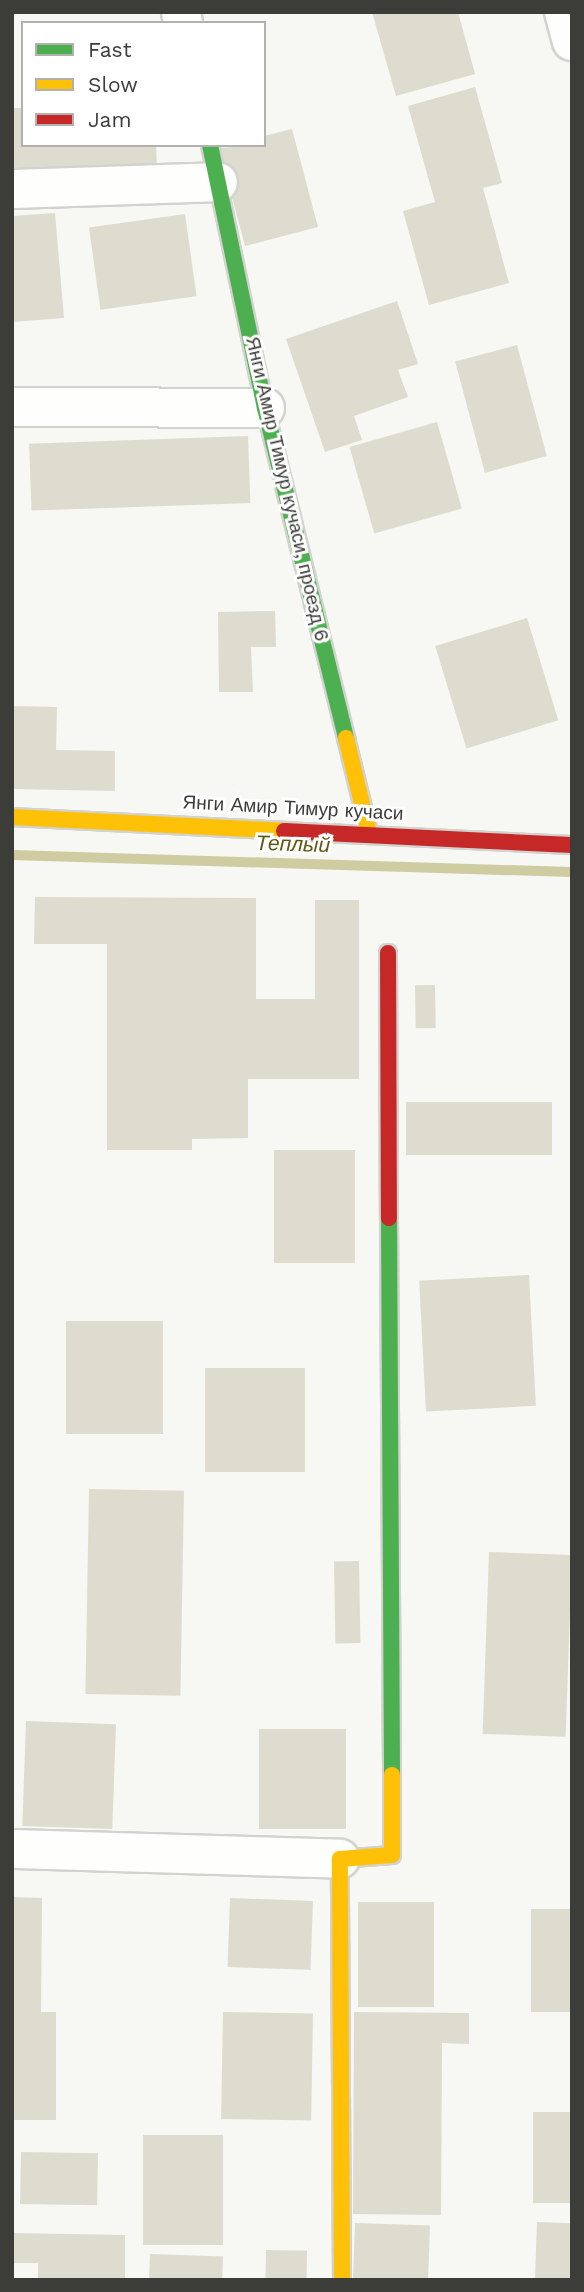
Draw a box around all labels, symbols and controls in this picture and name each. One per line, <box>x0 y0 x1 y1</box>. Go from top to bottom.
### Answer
legend <box>21 21 266 147</box>
text: Fast <box>88 37 132 62</box>
text: Slow <box>88 72 138 97</box>
text: Jam <box>88 107 131 132</box>
street label: Янги Амир Тимур кучаси, проезд 6 <box>241 335 333 643</box>
street label: Янги Амир Тимур кучаси <box>182 791 404 825</box>
water label: Теплый <box>255 830 331 858</box>

